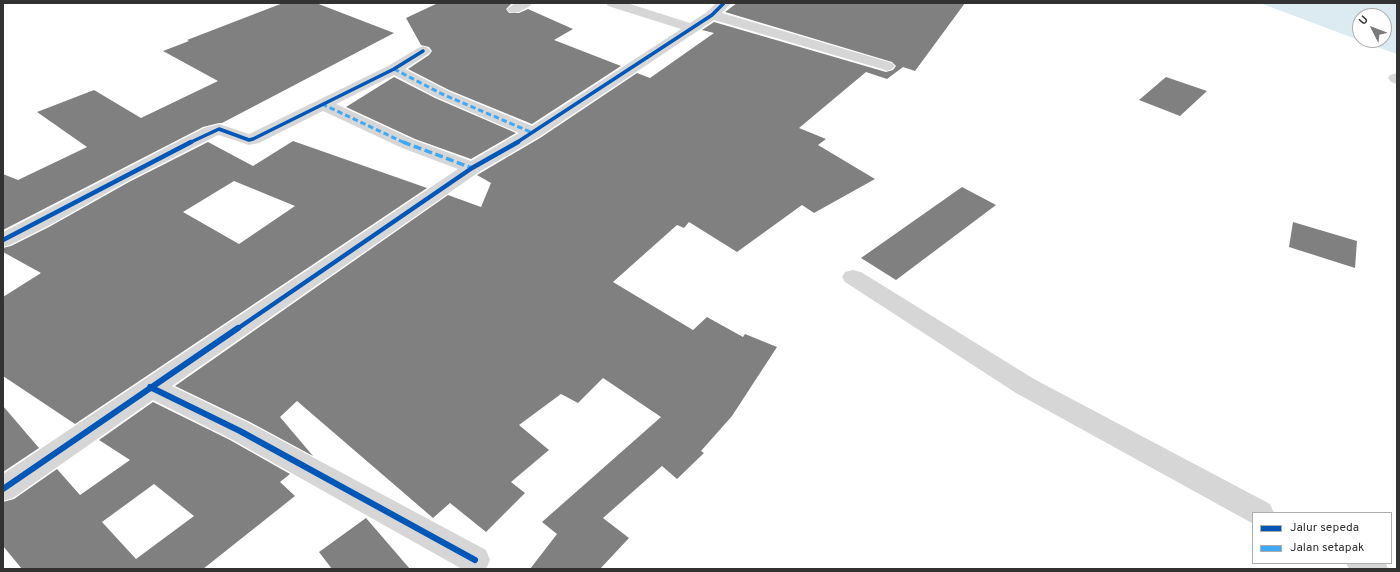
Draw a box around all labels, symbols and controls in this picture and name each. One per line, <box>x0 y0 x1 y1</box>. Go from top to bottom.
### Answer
north arrow <box>1352 8 1392 48</box>
text: U <box>1356 13 1372 28</box>
legend <box>1252 512 1392 564</box>
text: Jalur sepeda <box>1290 520 1359 536</box>
text: Jalan setapak <box>1290 540 1364 556</box>

